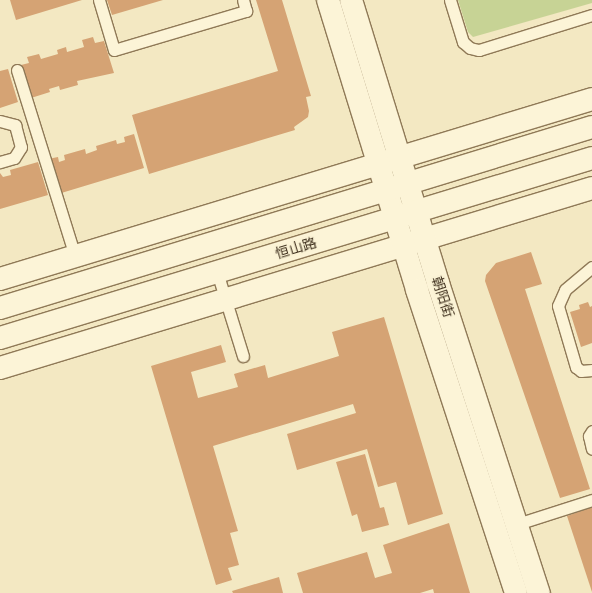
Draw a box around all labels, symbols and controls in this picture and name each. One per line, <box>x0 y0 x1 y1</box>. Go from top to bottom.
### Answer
street label: 恒山路 <box>273 234 319 262</box>
street label: 朝阳街 <box>429 274 457 320</box>

